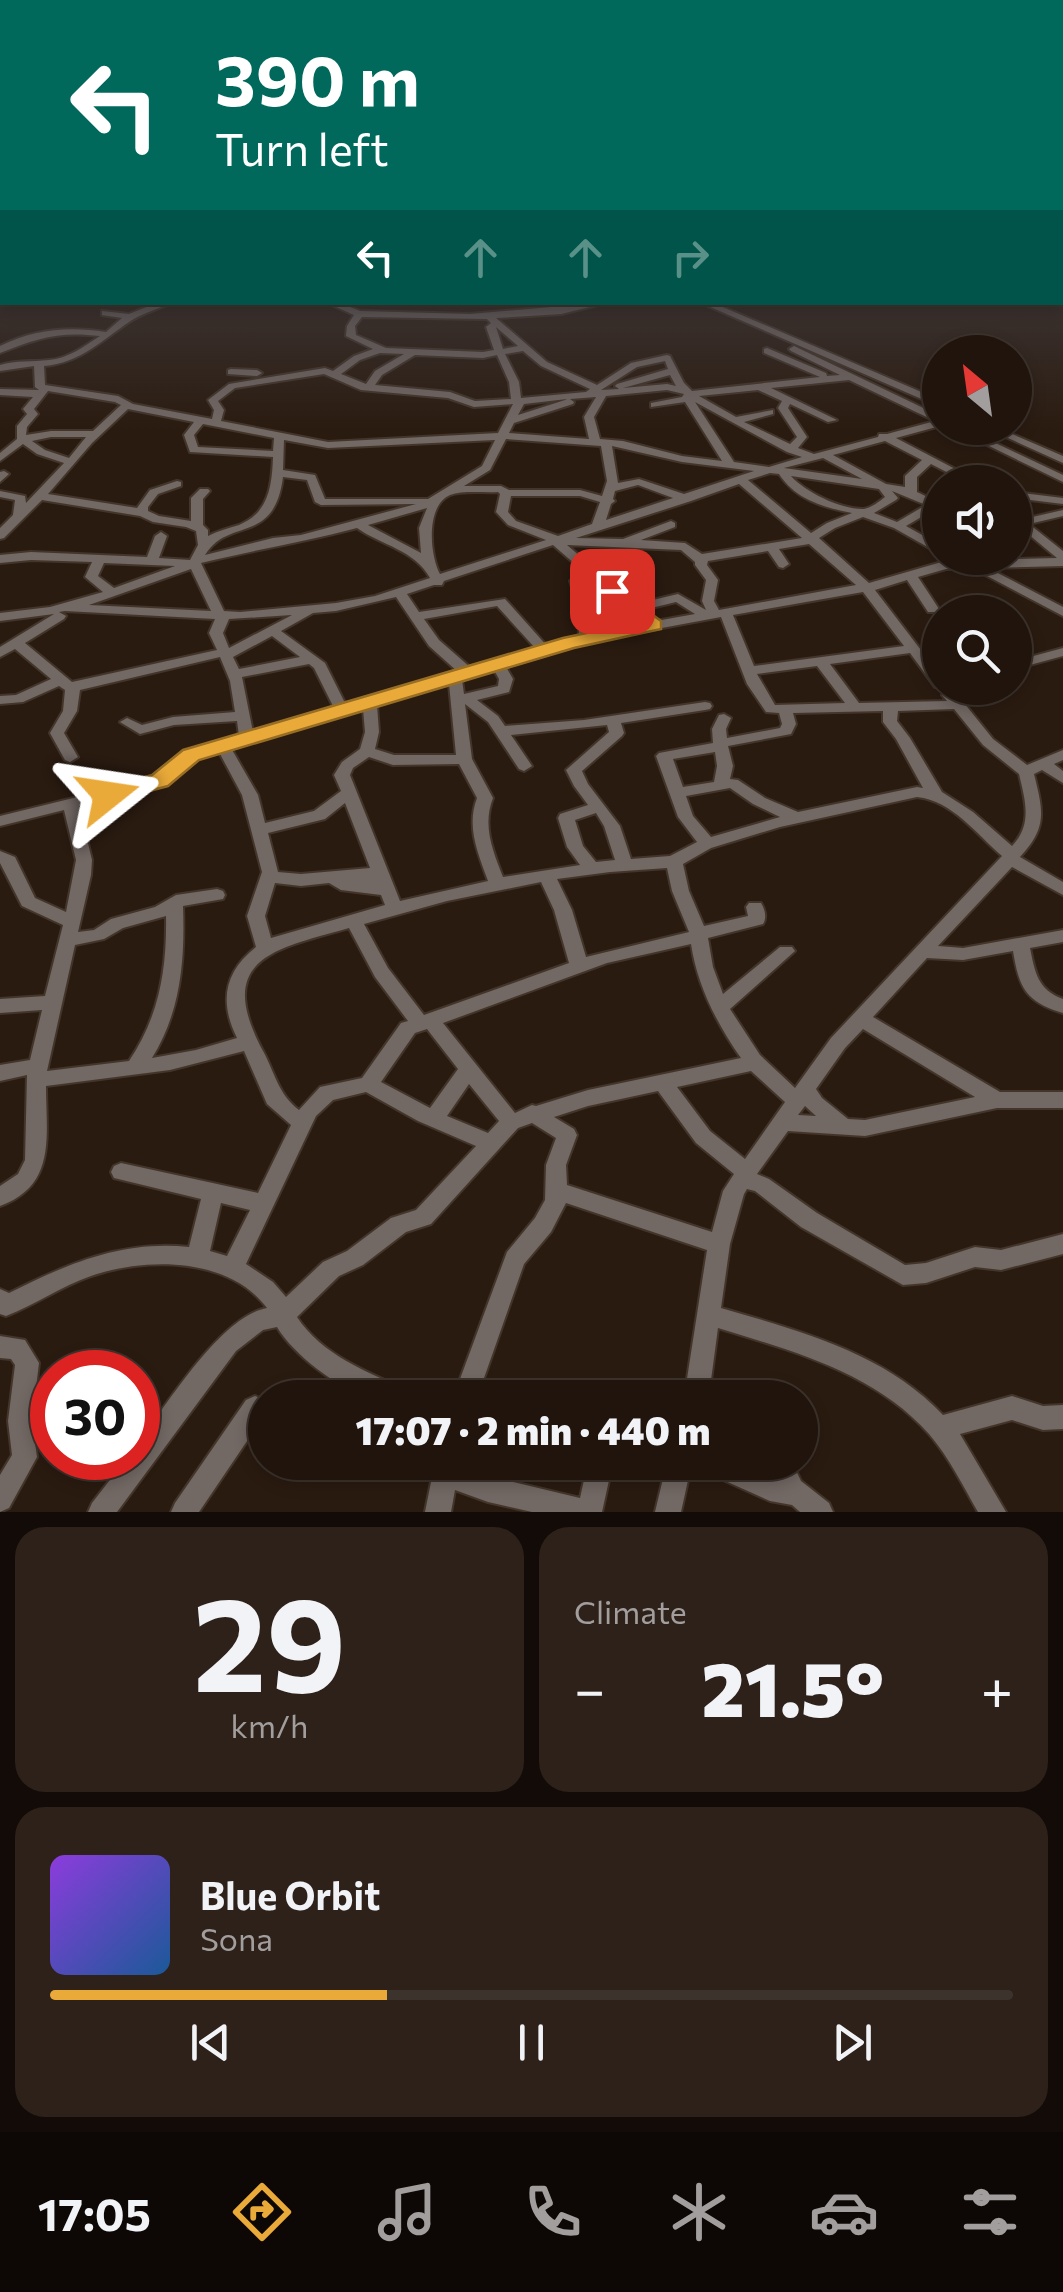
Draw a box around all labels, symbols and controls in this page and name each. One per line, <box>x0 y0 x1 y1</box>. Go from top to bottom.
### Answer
text: 390 m <box>215 35 420 120</box>
icon: left <box>50 40 180 170</box>
text: Turn left <box>215 120 389 175</box>
icon: left <box>348 230 403 285</box>
icon: ahead <box>453 230 508 285</box>
icon: ahead <box>558 230 613 285</box>
icon: right <box>663 230 718 285</box>
north arrow <box>922 335 1032 445</box>
map controls <box>922 335 1032 705</box>
button: sound <box>922 465 1032 575</box>
pin <box>570 549 655 634</box>
icon: arrive <box>585 564 640 619</box>
button: search <box>922 595 1032 705</box>
position arrow <box>56 743 160 847</box>
speed limit sign: 30 <box>30 1350 160 1480</box>
text: 17:07 · 2 min · 440 m <box>356 1406 710 1453</box>
text: 29 <box>193 1560 346 1719</box>
text: Climate <box>574 1591 687 1631</box>
text: 21.5° <box>702 1641 884 1732</box>
text: − <box>574 1654 605 1721</box>
text: + <box>981 1654 1013 1721</box>
text: km/h <box>231 1705 308 1745</box>
text: Blue Orbit <box>200 1871 380 1918</box>
text: Sona <box>200 1918 273 1958</box>
icon: previous <box>183 2015 238 2070</box>
icon: pause <box>504 2015 559 2070</box>
icon: next <box>825 2015 880 2070</box>
icon: directions <box>227 2177 297 2247</box>
icon: music <box>372 2177 442 2247</box>
icon: phone <box>518 2177 588 2247</box>
icon: climate <box>664 2177 734 2247</box>
icon: car <box>809 2177 879 2247</box>
icon: filters <box>955 2177 1025 2247</box>
text: 17:05 <box>38 2185 151 2240</box>

